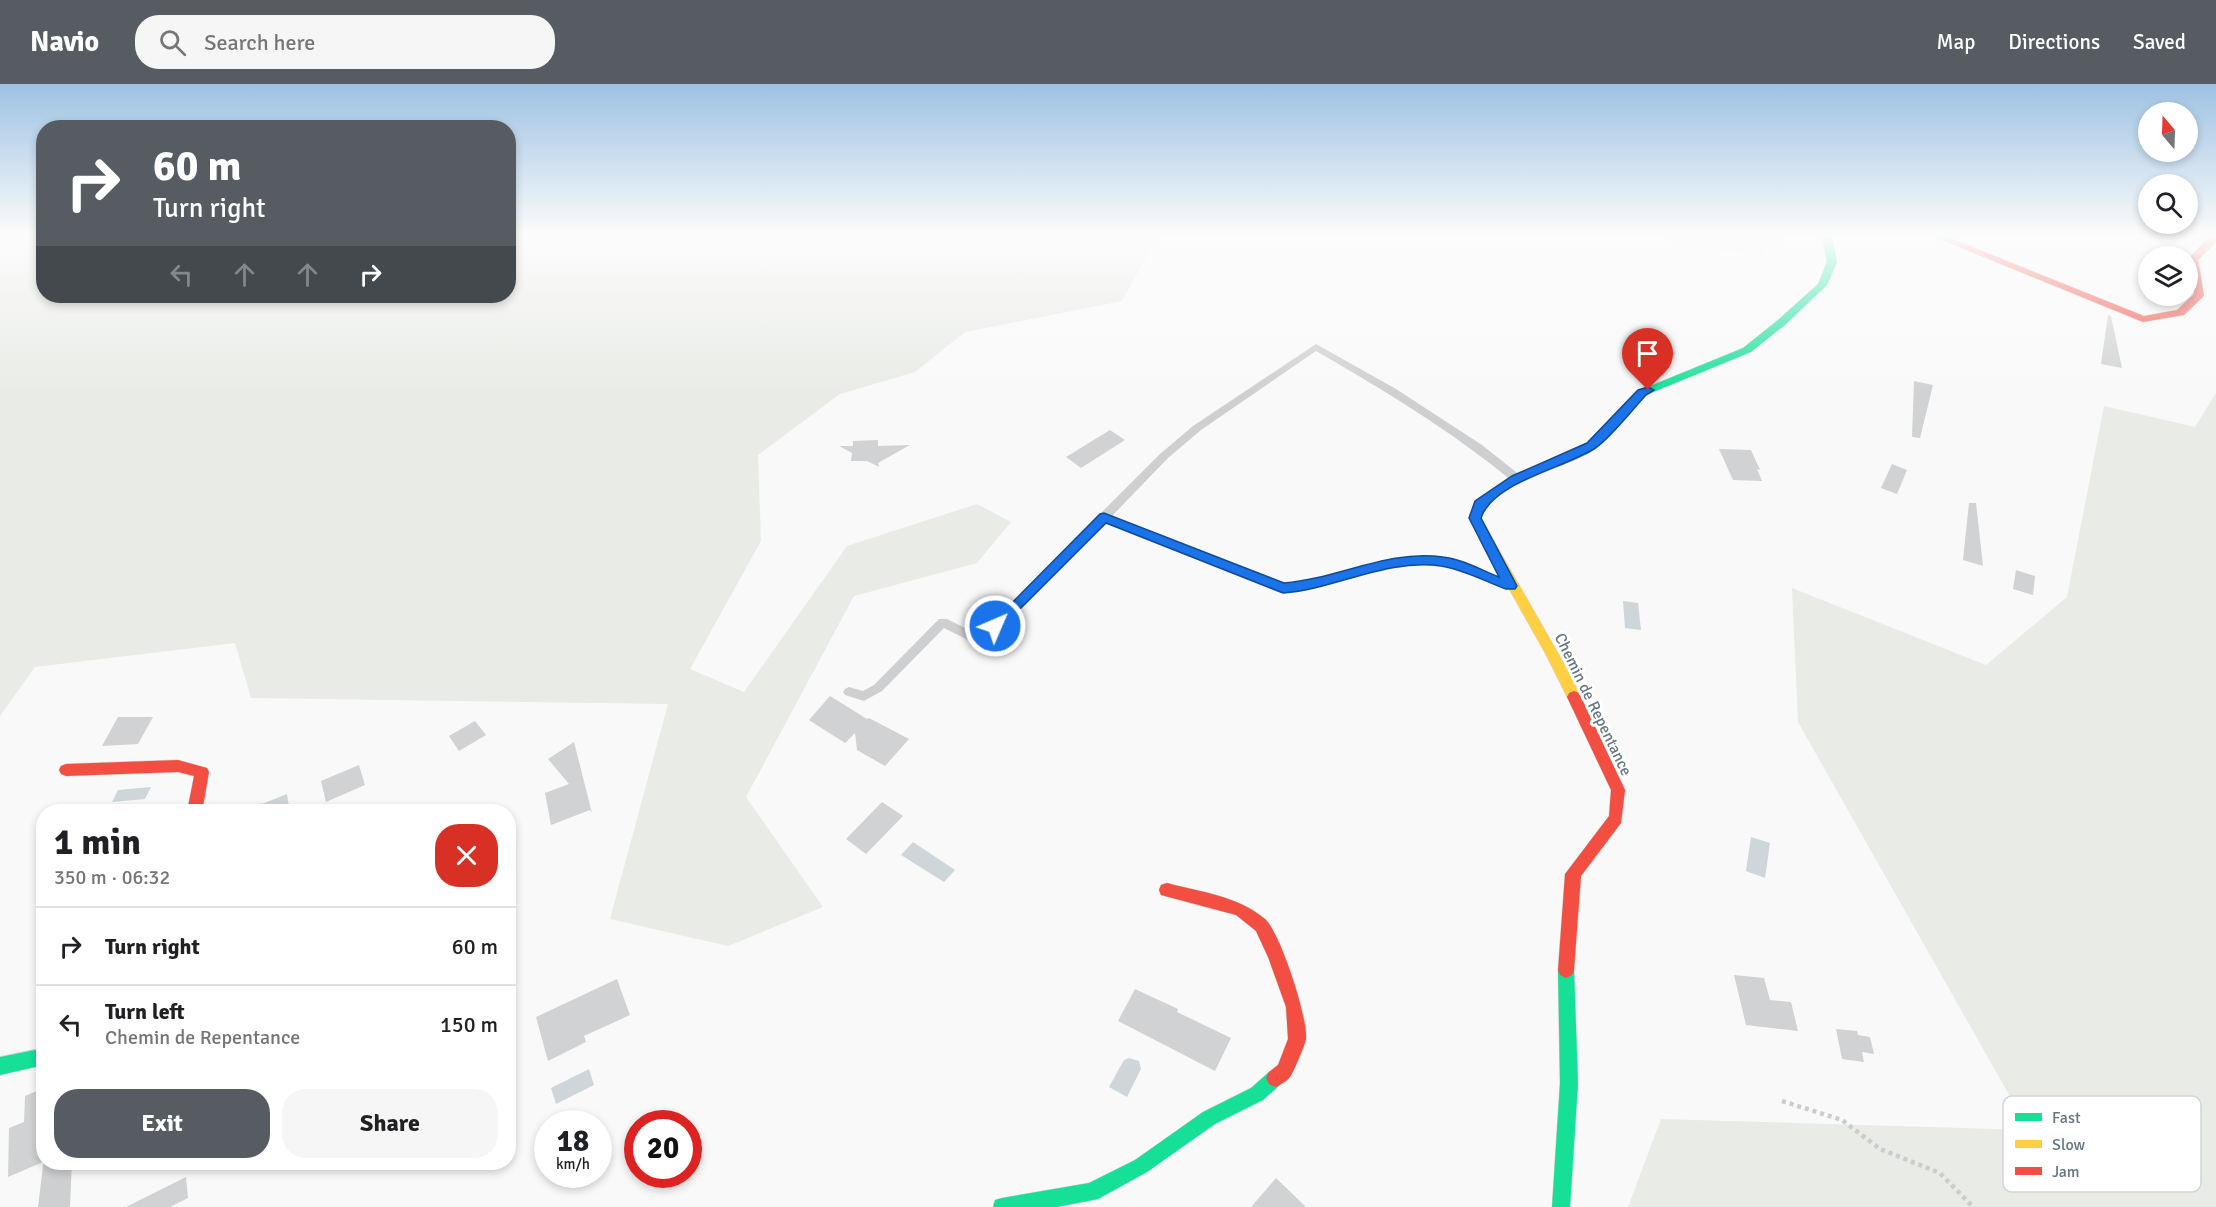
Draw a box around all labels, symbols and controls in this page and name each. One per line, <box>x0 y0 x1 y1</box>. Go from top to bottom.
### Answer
search box <box>135 15 555 69</box>
text: Navio <box>30 25 99 59</box>
icon: search <box>156 26 189 59</box>
text: Search here <box>204 29 315 56</box>
text: Map <box>1937 29 1975 55</box>
text: Directions <box>2008 29 2100 55</box>
text: Saved <box>2133 29 2186 55</box>
north arrow <box>2138 102 2198 162</box>
map controls <box>2138 102 2198 306</box>
text: 60 m <box>153 141 242 192</box>
icon: right <box>54 144 132 222</box>
button: search <box>2138 174 2198 234</box>
text: Turn right <box>153 192 266 225</box>
button: layers <box>2138 246 2198 306</box>
icon: left <box>165 258 198 291</box>
icon: ahead <box>228 258 261 291</box>
icon: ahead <box>291 258 324 291</box>
icon: right <box>354 258 387 291</box>
pin <box>1622 328 1673 390</box>
icon: arrive <box>1631 337 1664 370</box>
position arrow <box>963 594 1027 658</box>
street label: Chemin de Repentance <box>1550 630 1636 779</box>
text: 1 min <box>54 820 141 865</box>
button: close <box>435 824 498 887</box>
text: 350 m · 06:32 <box>54 865 170 890</box>
icon: right <box>54 930 87 963</box>
text: Turn right <box>105 933 200 960</box>
text: 60 m <box>452 933 498 960</box>
text: Turn left <box>105 998 185 1025</box>
icon: left <box>54 1008 87 1041</box>
text: 150 m <box>440 1011 498 1038</box>
text: Chemin de Repentance <box>105 1025 300 1050</box>
button: Exit <box>54 1089 270 1158</box>
button: Share <box>282 1089 498 1158</box>
legend <box>2003 1096 2201 1192</box>
text: Fast <box>2052 1108 2081 1128</box>
speed limit sign: 20 <box>624 1110 702 1188</box>
text: 18 <box>557 1123 589 1160</box>
text: Slow <box>2052 1135 2086 1155</box>
text: km/h <box>556 1155 590 1173</box>
text: Jam <box>2052 1162 2080 1182</box>

